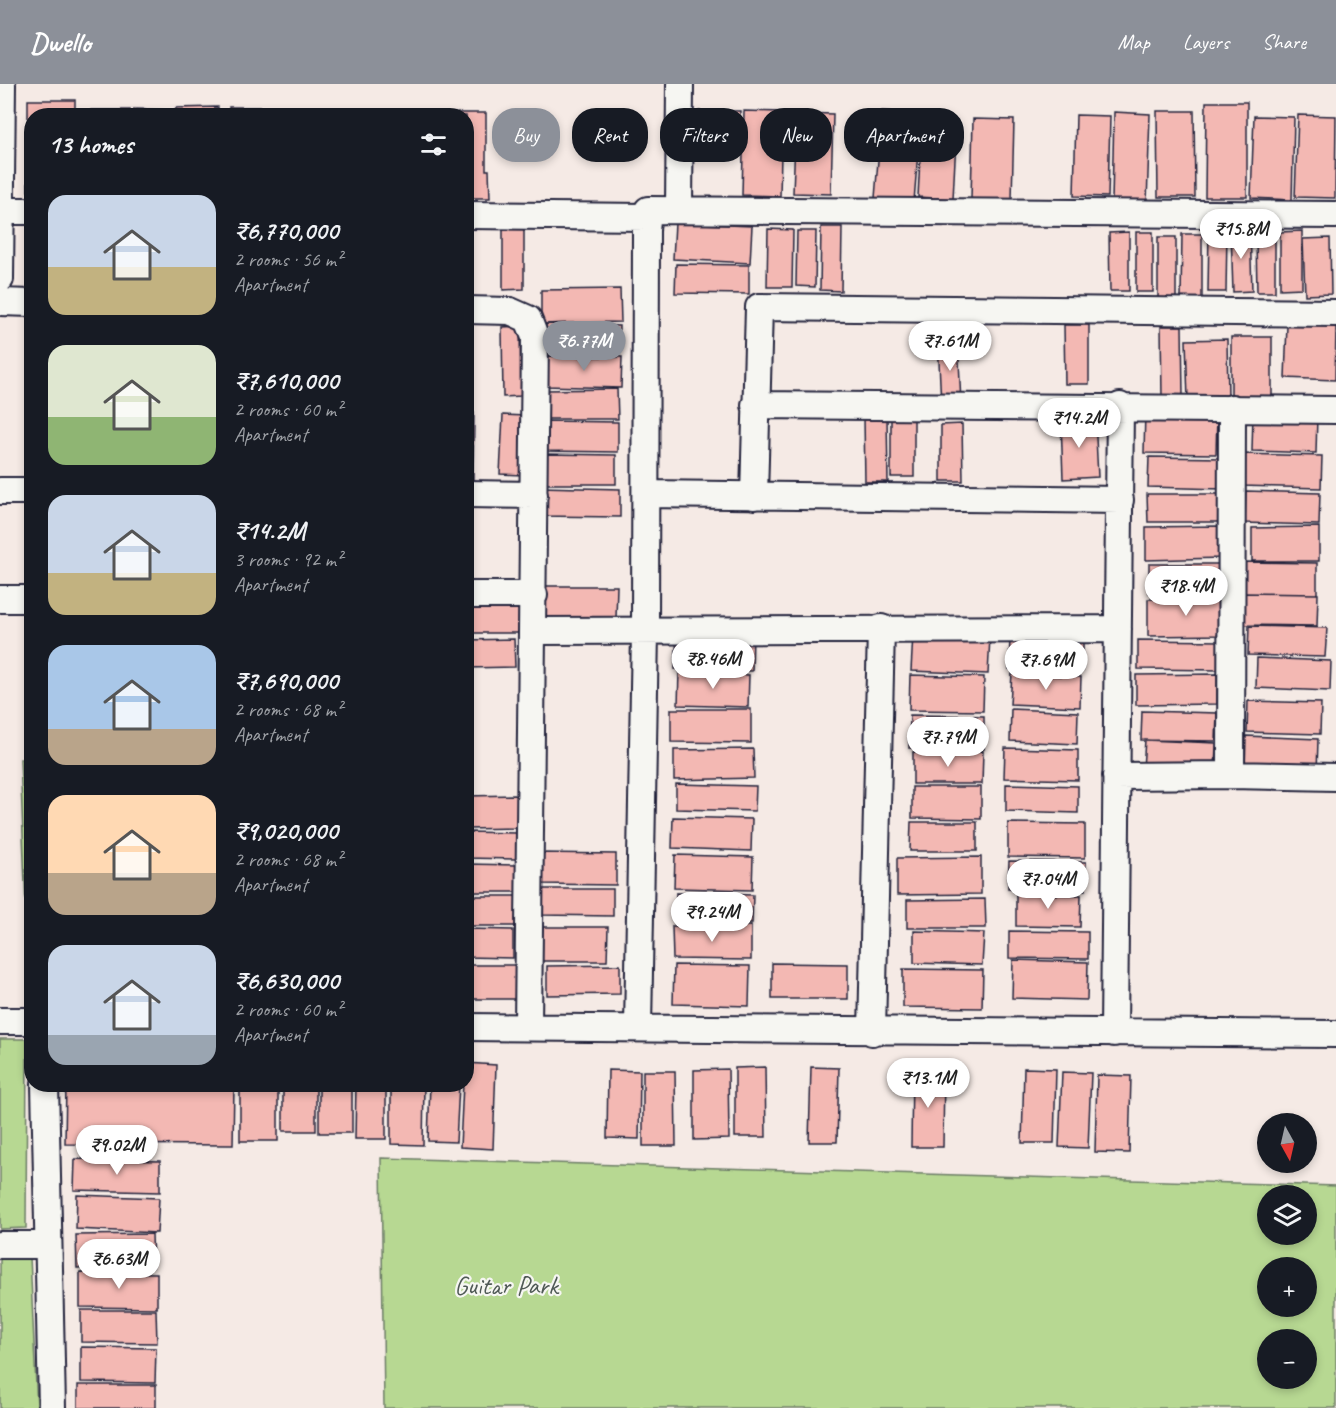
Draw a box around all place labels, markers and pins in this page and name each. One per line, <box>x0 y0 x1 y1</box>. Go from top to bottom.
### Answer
pin: ₹15.8M <box>1192 209 1290 260</box>
pin: ₹6.77M <box>535 321 633 372</box>
pin: ₹7.61M <box>901 321 999 372</box>
pin: ₹14.2M <box>1030 398 1128 449</box>
pin: ₹18.4M <box>1137 566 1235 617</box>
pin: ₹8.46M <box>664 639 762 690</box>
pin: ₹7.69M <box>997 640 1095 691</box>
pin: ₹7.79M <box>899 717 997 768</box>
pin: ₹7.04M <box>999 859 1097 910</box>
pin: ₹9.24M <box>663 892 761 943</box>
pin: ₹13.1M <box>879 1058 977 1109</box>
pin: ₹9.02M <box>68 1125 166 1176</box>
pin: ₹6.63M <box>70 1239 168 1290</box>

